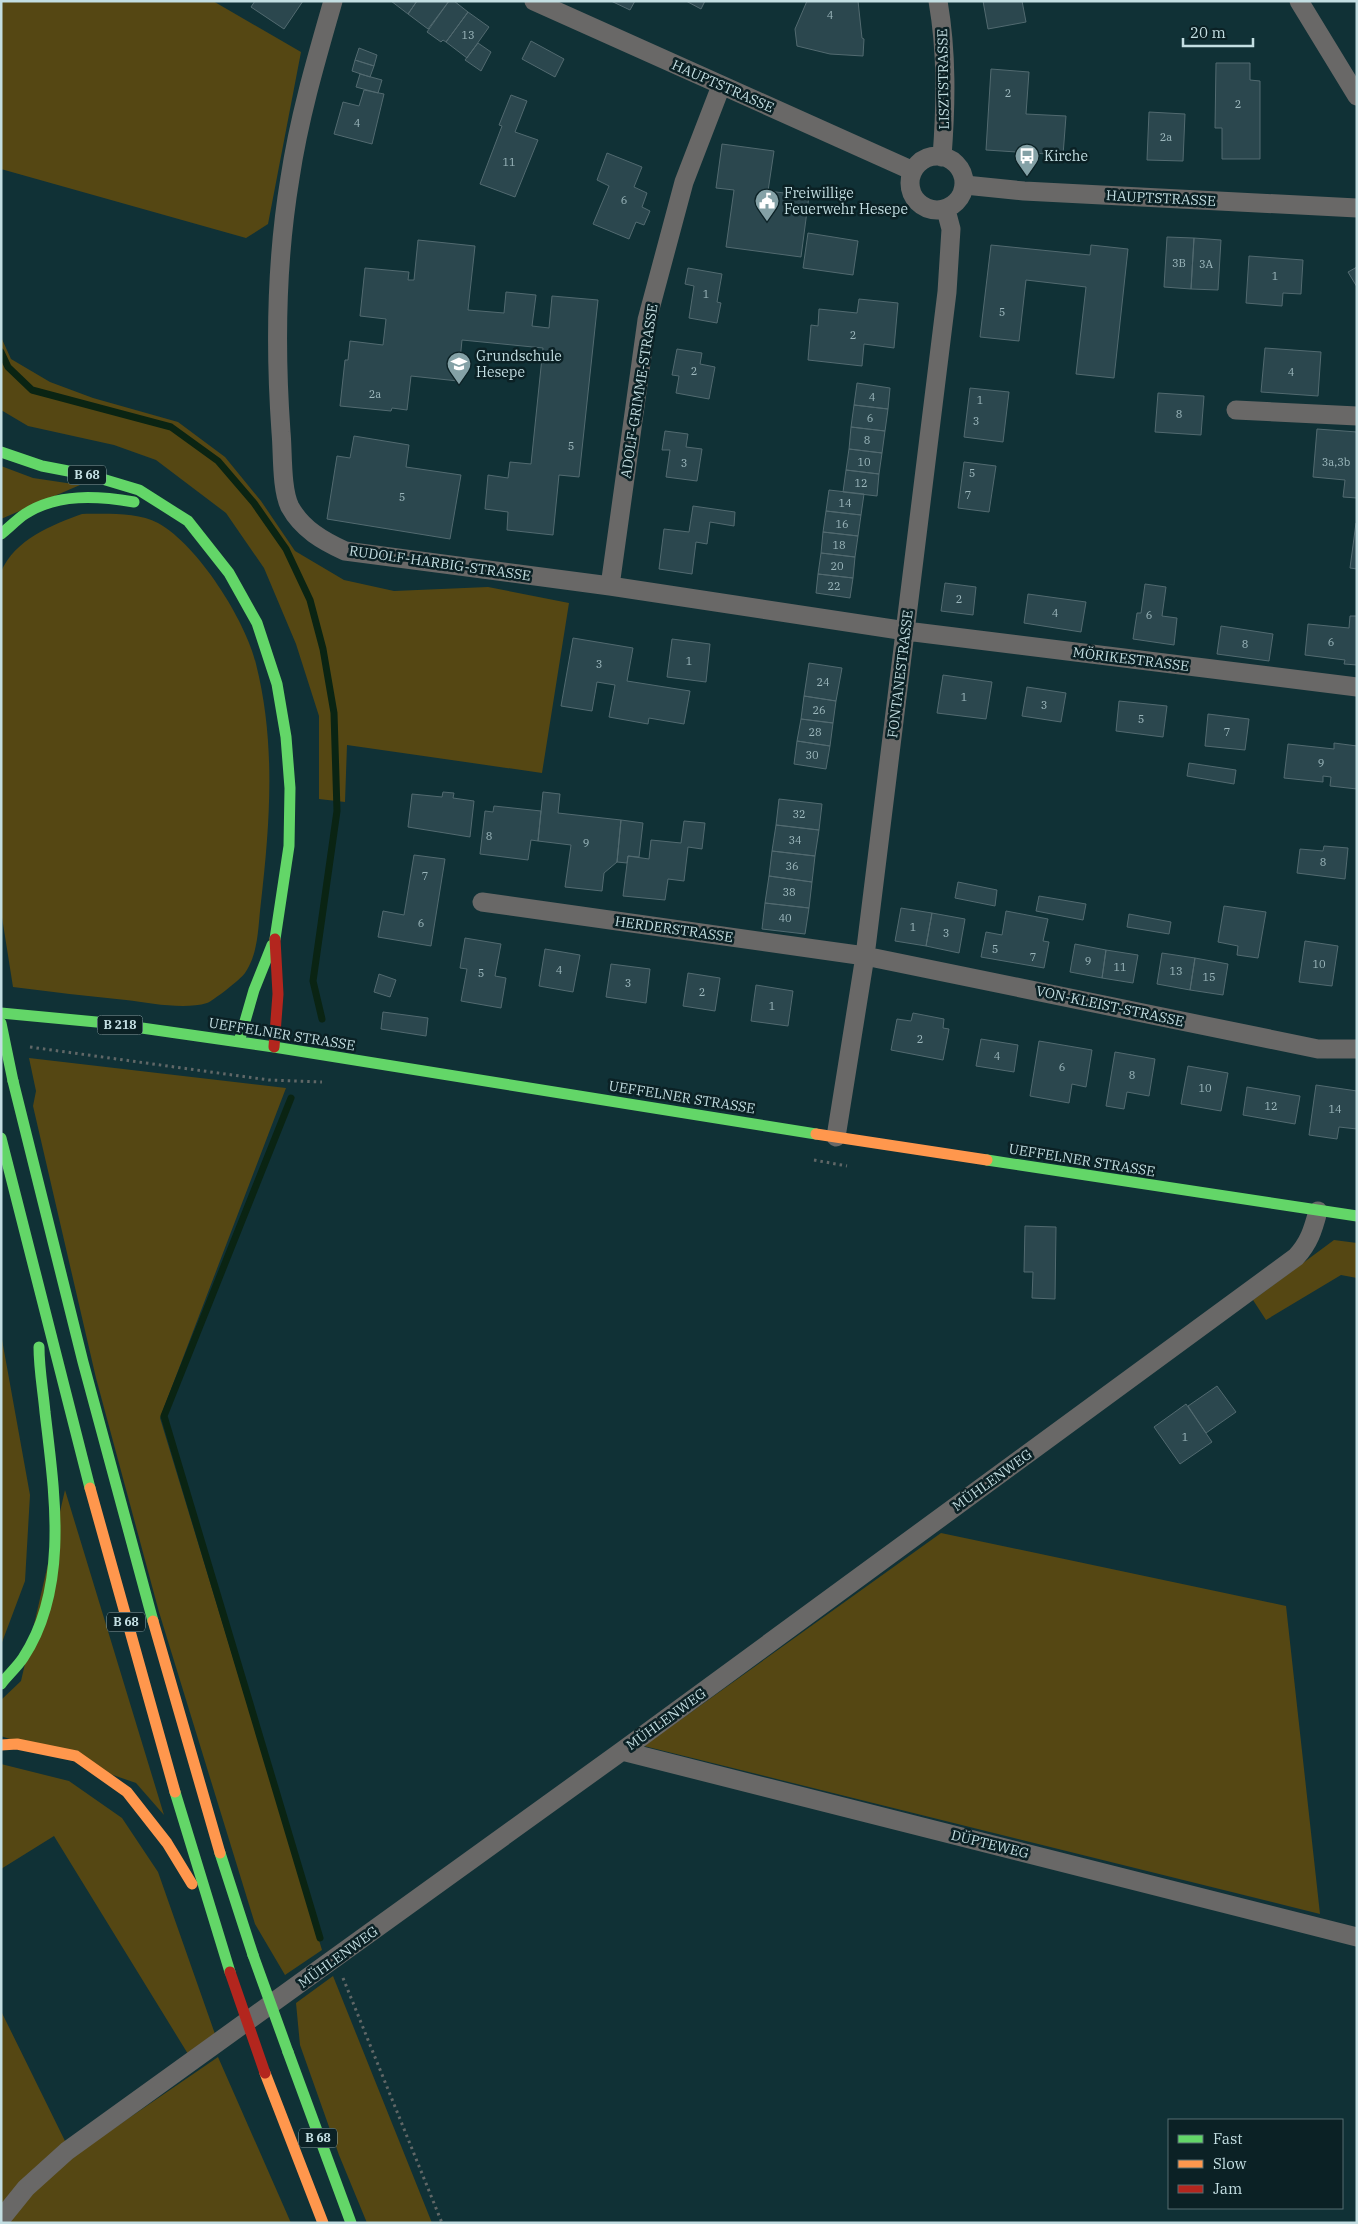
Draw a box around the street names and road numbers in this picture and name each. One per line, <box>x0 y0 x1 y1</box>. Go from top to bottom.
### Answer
street label: LISZTSTRASSE <box>933 28 953 130</box>
street label: HAUPTSTRASSE <box>669 55 777 117</box>
street label: HAUPTSTRASSE <box>1106 186 1216 210</box>
street label: ADOLF-GRIMME-STRASSE <box>616 302 662 480</box>
road number: B 68 <box>68 466 106 484</box>
street label: RUDOLF-HARBIG-STRASSE <box>348 541 532 585</box>
street label: FONTANESTRASSE <box>883 609 917 739</box>
street label: MÖRIKESTRASSE <box>1072 643 1190 675</box>
street label: HERDERSTRASSE <box>614 912 734 946</box>
street label: VON-KLEIST-STRASSE <box>1034 982 1186 1030</box>
street label: UEFFELNER STRASSE <box>207 1014 357 1054</box>
road number: B 218 <box>98 1016 142 1034</box>
street label: UEFFELNER STRASSE <box>607 1077 757 1117</box>
street label: UEFFELNER STRASSE <box>1007 1140 1157 1180</box>
street label: MÜHLENWEG <box>949 1445 1035 1515</box>
road number: B 68 <box>107 1612 145 1631</box>
street label: MÜHLENWEG <box>623 1684 709 1754</box>
street label: DÜPTEWEG <box>949 1826 1031 1862</box>
street label: MÜHLENWEG <box>295 1922 381 1992</box>
road number: B 68 <box>299 2128 337 2148</box>

